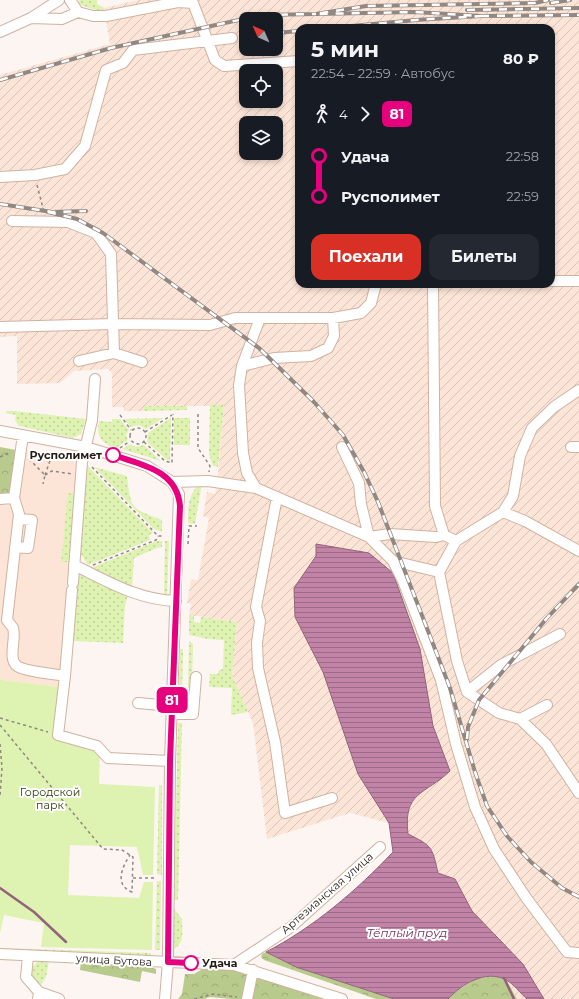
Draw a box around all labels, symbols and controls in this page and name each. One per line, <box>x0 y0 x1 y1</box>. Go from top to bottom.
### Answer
north arrow <box>239 12 283 56</box>
map controls <box>239 12 283 160</box>
text: 5 мин <box>311 36 379 63</box>
text: 80 ₽ <box>503 49 539 68</box>
button: locate <box>239 64 283 108</box>
text: 22:54 – 22:59 · Автобус <box>311 65 455 81</box>
icon: walk <box>311 103 333 125</box>
icon: forward <box>354 103 376 125</box>
text: 81 <box>390 105 404 123</box>
text: 4 <box>339 106 348 122</box>
button: layers <box>239 116 283 160</box>
text: Удача <box>341 147 389 166</box>
text: 22:58 <box>506 148 539 164</box>
text: Русполимет <box>341 187 440 206</box>
text: 22:59 <box>506 188 539 204</box>
button: Поехали <box>311 234 421 280</box>
button: Билеты <box>429 234 539 280</box>
marker: Русполимет <box>105 447 121 463</box>
place label: Русполимет <box>29 448 102 462</box>
line badge: 81 <box>154 687 190 713</box>
text: 81 <box>165 691 179 709</box>
park label: Городской парк <box>20 785 80 812</box>
street label: Артезианская улица <box>278 849 376 937</box>
water label: Тёплый пруд <box>367 925 448 940</box>
street label: улица Бутова <box>75 951 152 969</box>
marker: Удача <box>183 955 199 971</box>
place label: Удача <box>202 956 237 970</box>

